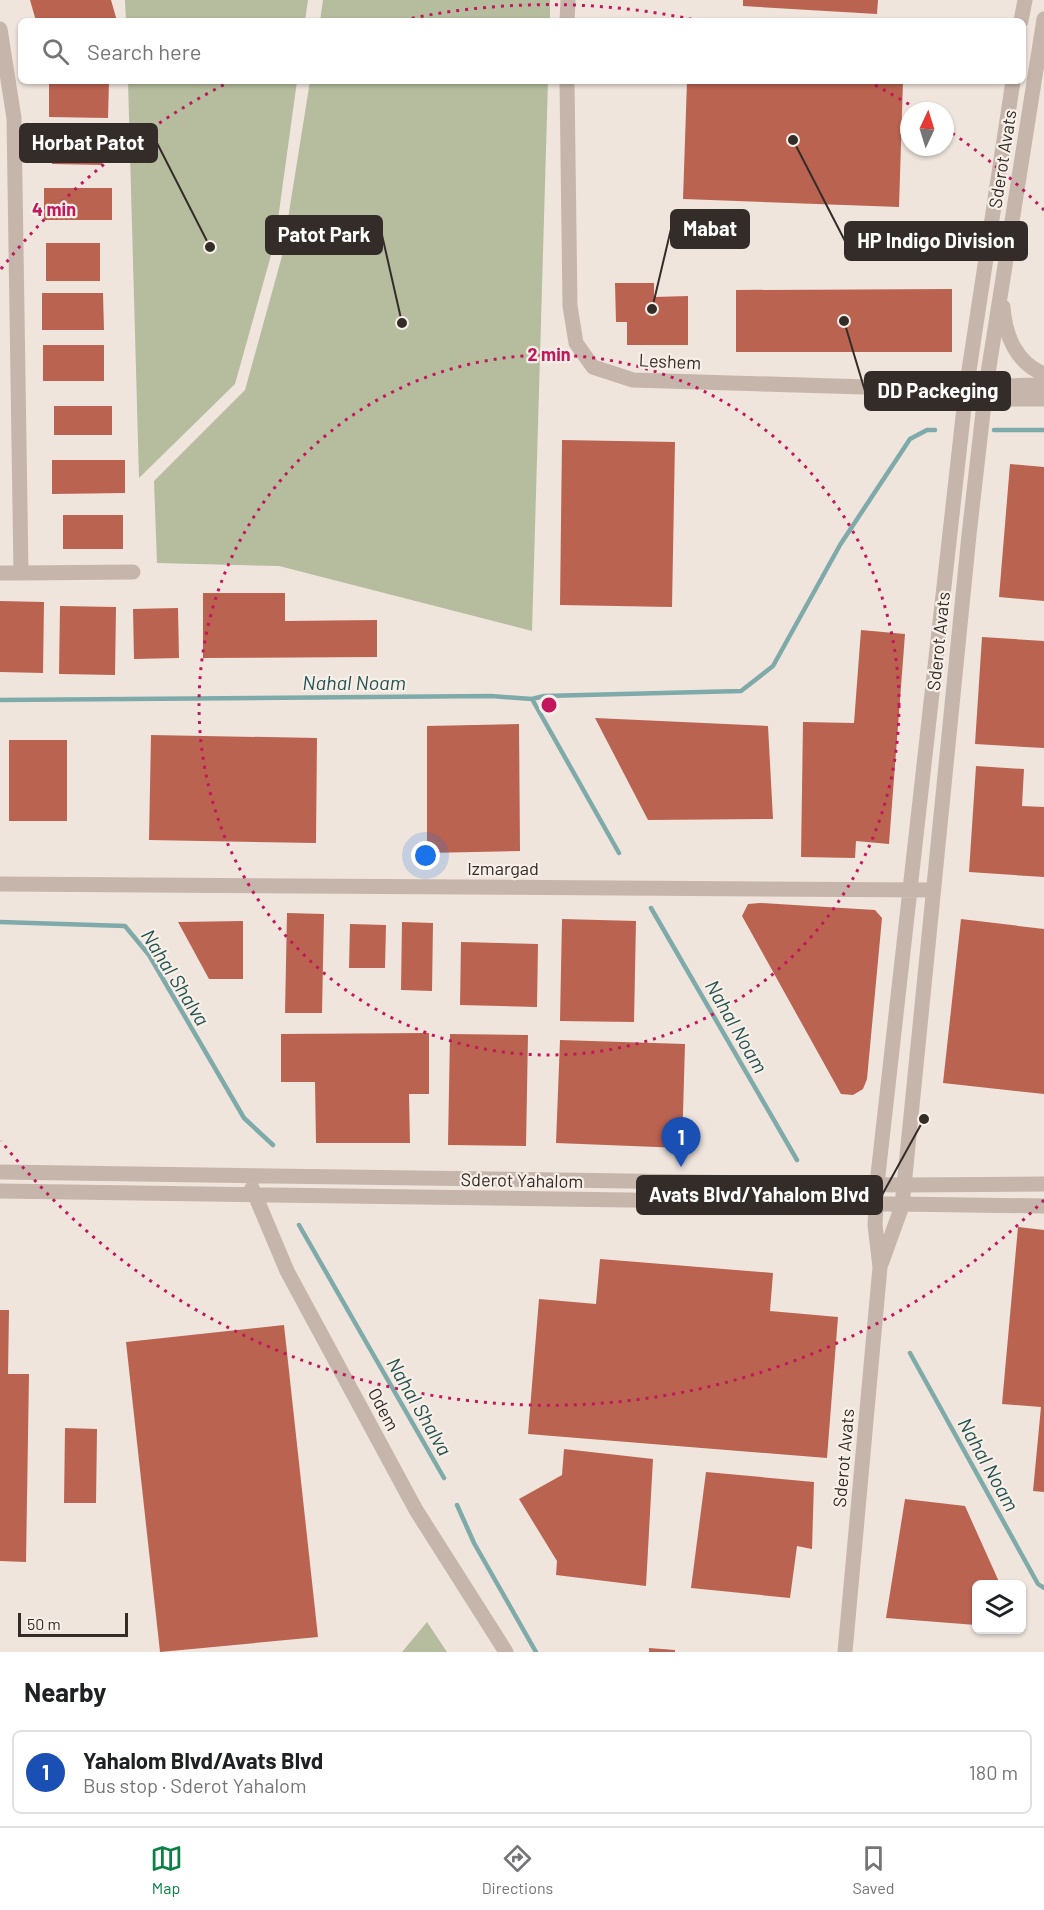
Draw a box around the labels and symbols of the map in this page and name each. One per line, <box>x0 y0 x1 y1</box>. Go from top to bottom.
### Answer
north arrow <box>900 102 954 156</box>
street label: Sderot Avats <box>983 108 1021 210</box>
callout: Horbat Patot <box>20 124 157 162</box>
text: Horbat Patot <box>32 130 144 154</box>
text: 4 min <box>32 198 76 220</box>
callout: Mabat <box>671 210 749 248</box>
callout: Patot Park <box>266 216 382 254</box>
text: Mabat <box>683 216 737 240</box>
text: Patot Park <box>278 222 371 246</box>
callout: HP Indigo Division <box>845 222 1027 260</box>
text: HP Indigo Division <box>857 228 1015 252</box>
text: 2 min <box>527 343 571 365</box>
street label: Leshem <box>638 348 702 374</box>
callout: DD Packeging <box>865 372 1010 410</box>
text: DD Packeging <box>878 378 998 402</box>
street label: Sderot Avats <box>922 590 954 692</box>
water label: Nahal Noam <box>302 670 406 694</box>
centre of rings <box>539 695 559 715</box>
your location <box>411 841 440 870</box>
street label: Izmargad <box>467 857 539 879</box>
water label: Nahal Shalva <box>137 924 215 1030</box>
water label: Nahal Noam <box>701 975 773 1077</box>
pin: 1 <box>662 1118 700 1167</box>
street label: Sderot Yahalom <box>461 1168 583 1192</box>
callout: Avats Blvd/Yahalom Blvd <box>637 1176 882 1214</box>
text: Avats Blvd/Yahalom Blvd <box>649 1182 869 1206</box>
water label: Nahal Shalva <box>382 1353 458 1459</box>
street label: Odem <box>364 1384 404 1434</box>
street label: Sderot Avats <box>828 1408 858 1508</box>
water label: Nahal Noam <box>953 1413 1025 1515</box>
scale bar <box>18 1610 128 1638</box>

